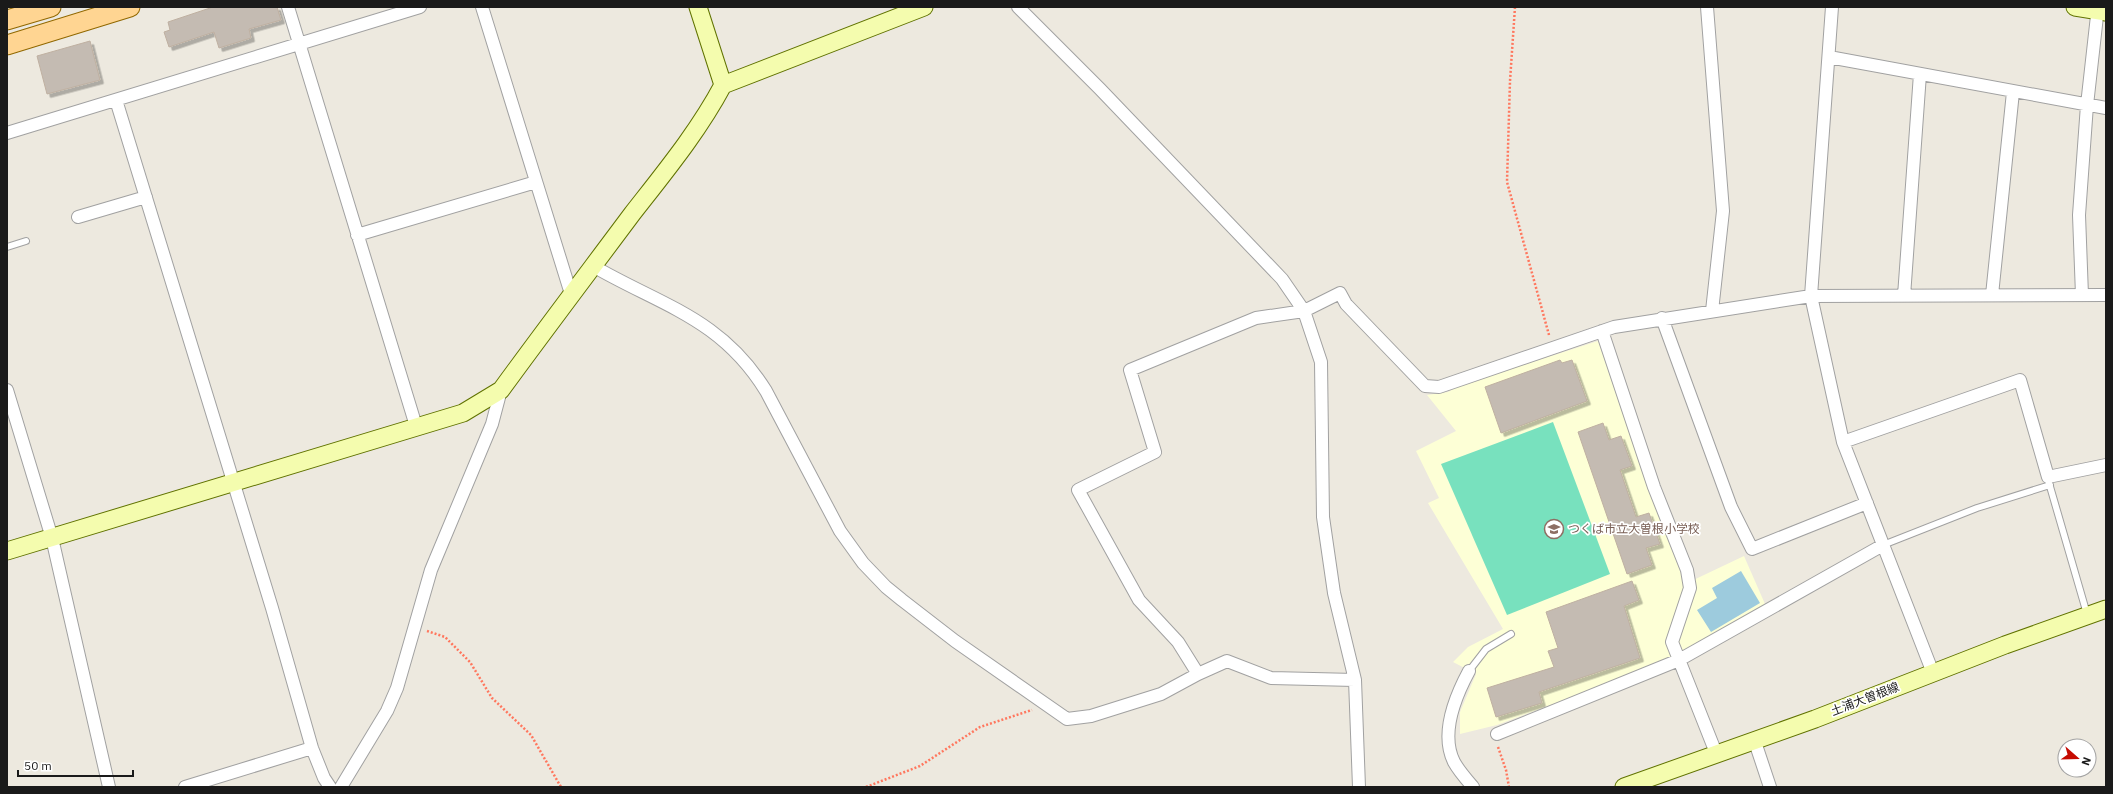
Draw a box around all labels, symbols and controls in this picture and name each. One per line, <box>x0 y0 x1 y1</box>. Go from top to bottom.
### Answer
school or university icon: つくば市立大曽根小学校 <box>1543 518 1565 540</box>
place label: つくば市立大曽根小学校 <box>1568 521 1700 536</box>
street label: 土浦大曽根線 <box>1829 679 1901 718</box>
north arrow <box>2057 738 2097 778</box>
scale bar <box>18 752 133 778</box>
text: N <box>2078 755 2094 768</box>
text: 50 m <box>24 758 52 773</box>

